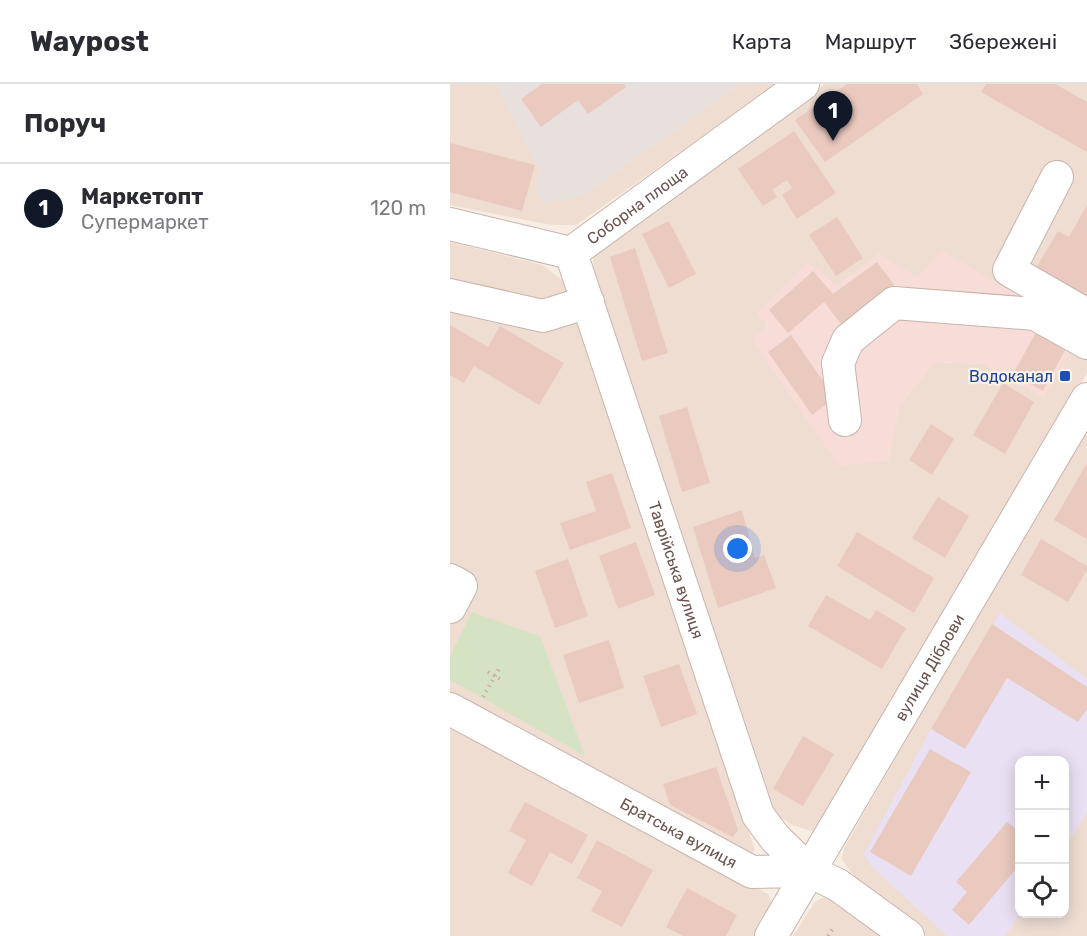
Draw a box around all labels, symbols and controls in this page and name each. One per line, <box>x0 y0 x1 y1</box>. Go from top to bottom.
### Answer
text: Waypost <box>30 25 149 58</box>
text: Карта <box>732 29 792 54</box>
text: Маршрут <box>825 29 916 54</box>
text: Збережені <box>949 29 1057 54</box>
pin: 1 <box>814 92 853 141</box>
text: Поруч <box>24 108 106 139</box>
street label: Соборна площа <box>583 162 691 248</box>
text: Маркетопт <box>81 183 203 210</box>
text: 1 <box>39 196 48 220</box>
text: 120 m <box>370 196 426 220</box>
text: Супермаркет <box>81 210 209 234</box>
place label: Водоканал <box>969 367 1053 386</box>
marker: Водоканал <box>1058 369 1072 383</box>
street label: Таврійська вулиця <box>645 499 708 641</box>
your location <box>723 534 752 563</box>
street label: вулиця Діброви <box>890 610 968 724</box>
map controls <box>1015 756 1069 918</box>
button: + <box>1015 756 1069 810</box>
street label: Братська вулиця <box>617 793 741 872</box>
button: − <box>1015 810 1069 864</box>
button: locate <box>1015 864 1069 918</box>

